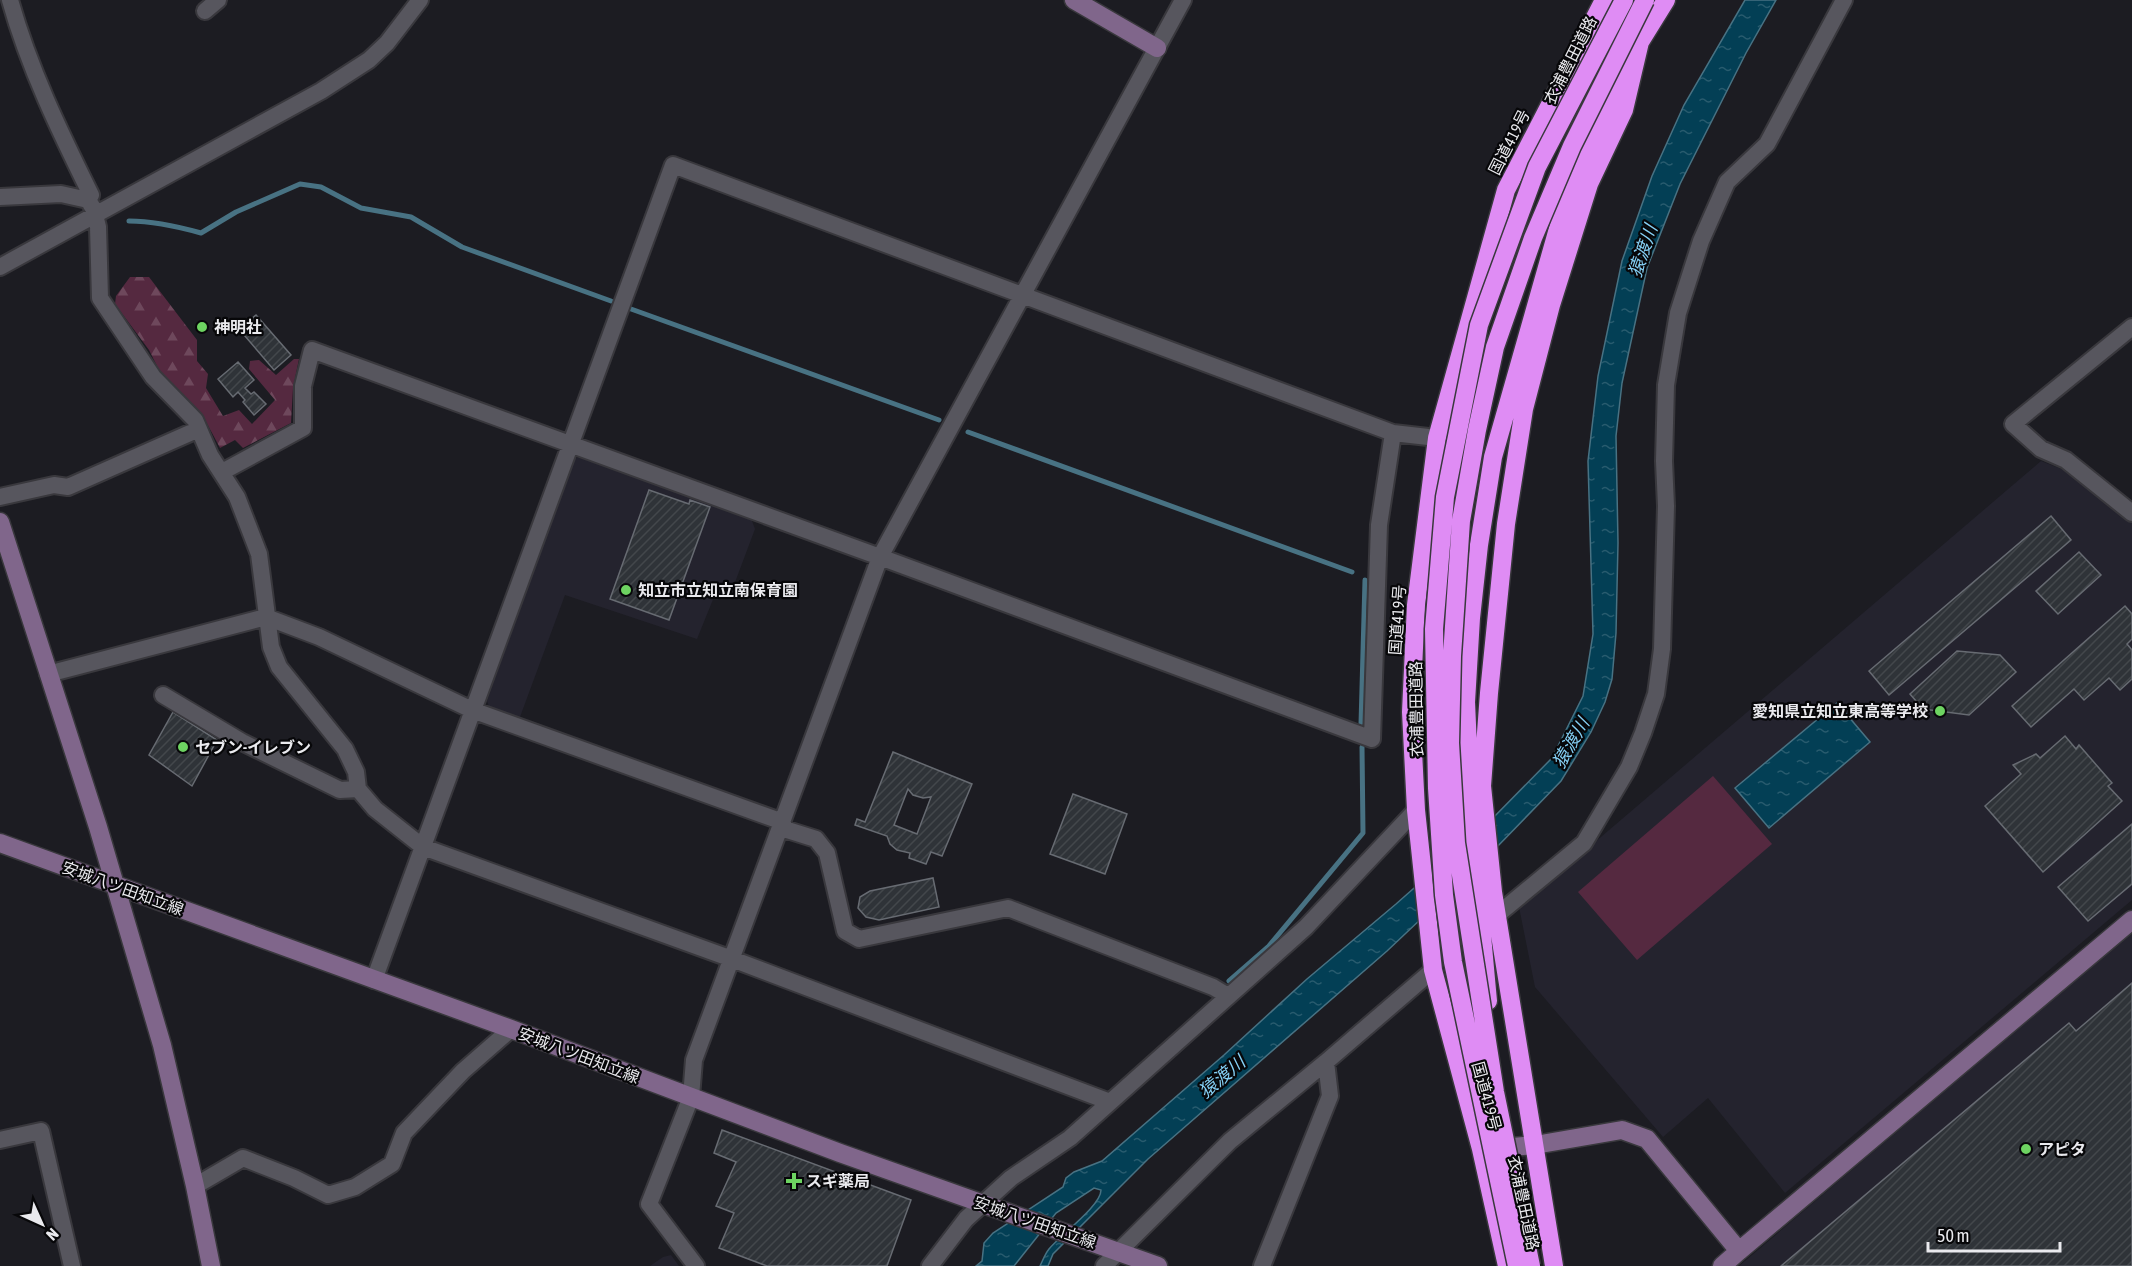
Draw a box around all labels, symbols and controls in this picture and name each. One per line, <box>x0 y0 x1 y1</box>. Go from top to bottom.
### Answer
street label: 衣浦豊田道路 <box>1540 13 1600 107</box>
street label: 国道419号 <box>1485 106 1533 178</box>
water label: 猿渡川 <box>1624 220 1662 280</box>
place label: 神明社 <box>214 318 262 336</box>
marker: 神明社 <box>195 320 209 334</box>
place label: 知立市立知立南保育園 <box>638 581 798 599</box>
marker: 知立市立知立南保育園 <box>619 583 633 597</box>
street label: 国道419号 <box>1386 584 1408 656</box>
street label: 衣浦豊田道路 <box>1406 661 1426 757</box>
place label: 愛知県立知立東高等学校 <box>1752 702 1928 720</box>
marker: 愛知県立知立東高等学校 <box>1933 704 1947 718</box>
water label: 猿渡川 <box>1548 712 1594 771</box>
place label: セブン-イレブン <box>195 738 311 756</box>
marker: セブン-イレブン <box>176 740 190 754</box>
street label: 安城八ツ田知立線 <box>60 858 186 918</box>
street label: 安城八ツ田知立線 <box>516 1024 642 1086</box>
water label: 猿渡川 <box>1194 1050 1251 1102</box>
street label: 国道419号 <box>1469 1060 1505 1132</box>
place label: アピタ <box>2038 1140 2086 1158</box>
marker: アピタ <box>2019 1142 2033 1156</box>
street label: 衣浦豊田道路 <box>1505 1154 1543 1252</box>
place label: スギ薬局 <box>806 1172 870 1190</box>
marker: スギ薬局 <box>787 1174 801 1188</box>
street label: 安城八ツ田知立線 <box>972 1193 1098 1251</box>
north arrow <box>12 1194 72 1254</box>
scale bar <box>1928 1215 2060 1253</box>
text: N <box>43 1225 62 1244</box>
text: 50 m <box>1937 1225 1969 1246</box>

